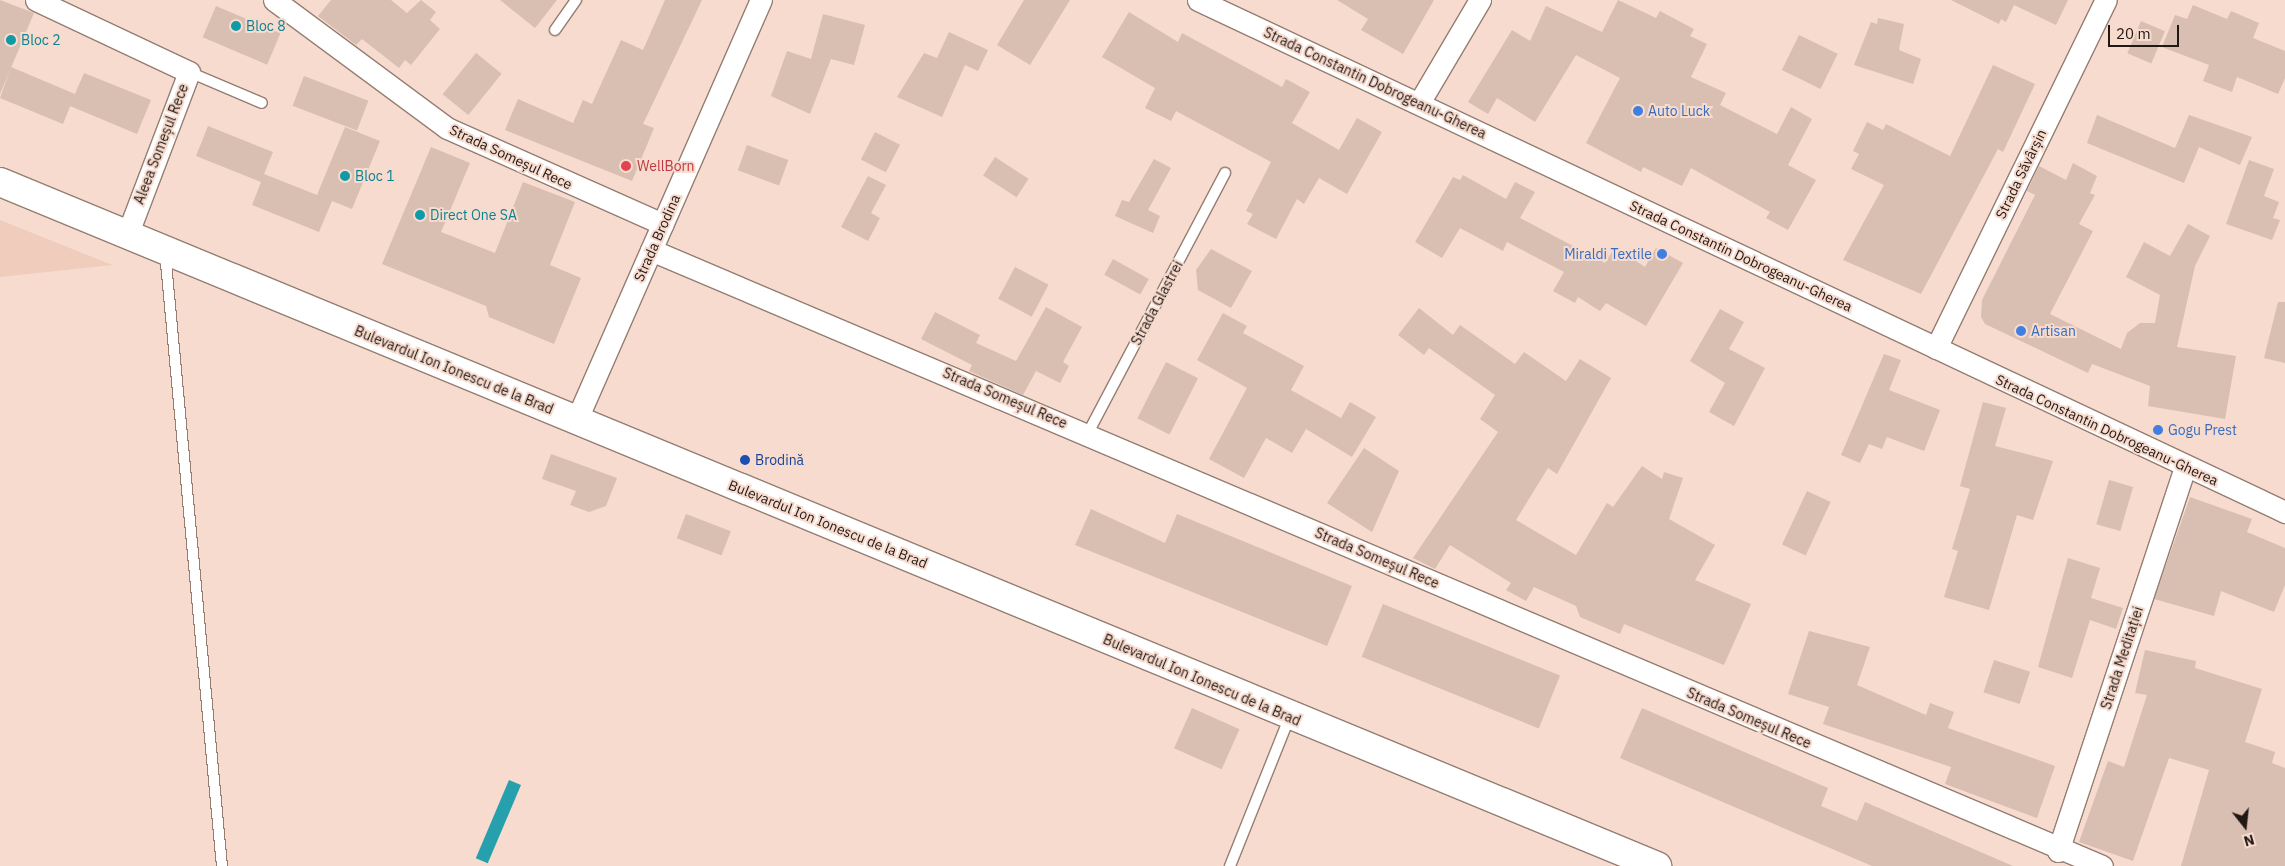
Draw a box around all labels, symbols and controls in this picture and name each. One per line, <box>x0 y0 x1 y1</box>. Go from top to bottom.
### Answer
scale bar <box>2110 15 2181 47</box>
place label: Bloc 8 <box>246 18 286 34</box>
marker: Bloc 8 <box>230 20 242 32</box>
street label: Strada Constantin Dobrogeanu-Gherea <box>1261 24 1489 142</box>
text: 20 m <box>2116 24 2151 43</box>
place label: Bloc 2 <box>21 32 61 48</box>
marker: Bloc 2 <box>5 34 17 46</box>
street label: Aleea Someșul Rece <box>130 81 192 207</box>
place label: Auto Luck <box>1648 103 1710 119</box>
marker: Auto Luck <box>1632 105 1644 117</box>
street label: Strada Someșul Rece <box>447 121 575 193</box>
street label: Strada Săvârșin <box>1992 126 2050 222</box>
place label: WellBorn <box>637 158 695 174</box>
marker: WellBorn <box>619 159 633 173</box>
place label: Bloc 1 <box>355 168 395 184</box>
marker: Bloc 1 <box>339 170 351 182</box>
street label: Strada Brodina <box>630 192 684 284</box>
street label: Strada Constantin Dobrogeanu-Gherea <box>1627 197 1855 315</box>
place label: Direct One SA <box>430 207 517 223</box>
marker: Direct One SA <box>414 209 426 221</box>
place label: Miraldi Textile <box>1564 246 1652 262</box>
marker: Miraldi Textile <box>1656 248 1668 260</box>
street label: Strada Glastrei <box>1128 258 1186 348</box>
street label: Bulevardul Ion Ionescu de la Brad <box>352 322 556 418</box>
place label: Artisan <box>2031 323 2076 339</box>
marker: Artisan <box>2015 325 2027 337</box>
street label: Strada Someșul Rece <box>940 364 1070 432</box>
street label: Strada Constantin Dobrogeanu-Gherea <box>1993 371 2221 489</box>
place label: Gogu Prest <box>2168 422 2237 438</box>
marker: Gogu Prest <box>2152 424 2164 436</box>
place label: Brodină <box>755 452 804 468</box>
marker: Brodină <box>739 454 751 466</box>
street label: Bulevardul Ion Ionescu de la Brad <box>726 476 930 572</box>
street label: Strada Someșul Rece <box>1312 524 1442 592</box>
street label: Strada Meditației <box>2097 604 2147 712</box>
street label: Bulevardul Ion Ionescu de la Brad <box>1101 631 1303 729</box>
street label: Strada Someșul Rece <box>1684 684 1814 752</box>
north arrow <box>2220 801 2270 851</box>
text: N <box>2242 830 2256 850</box>

